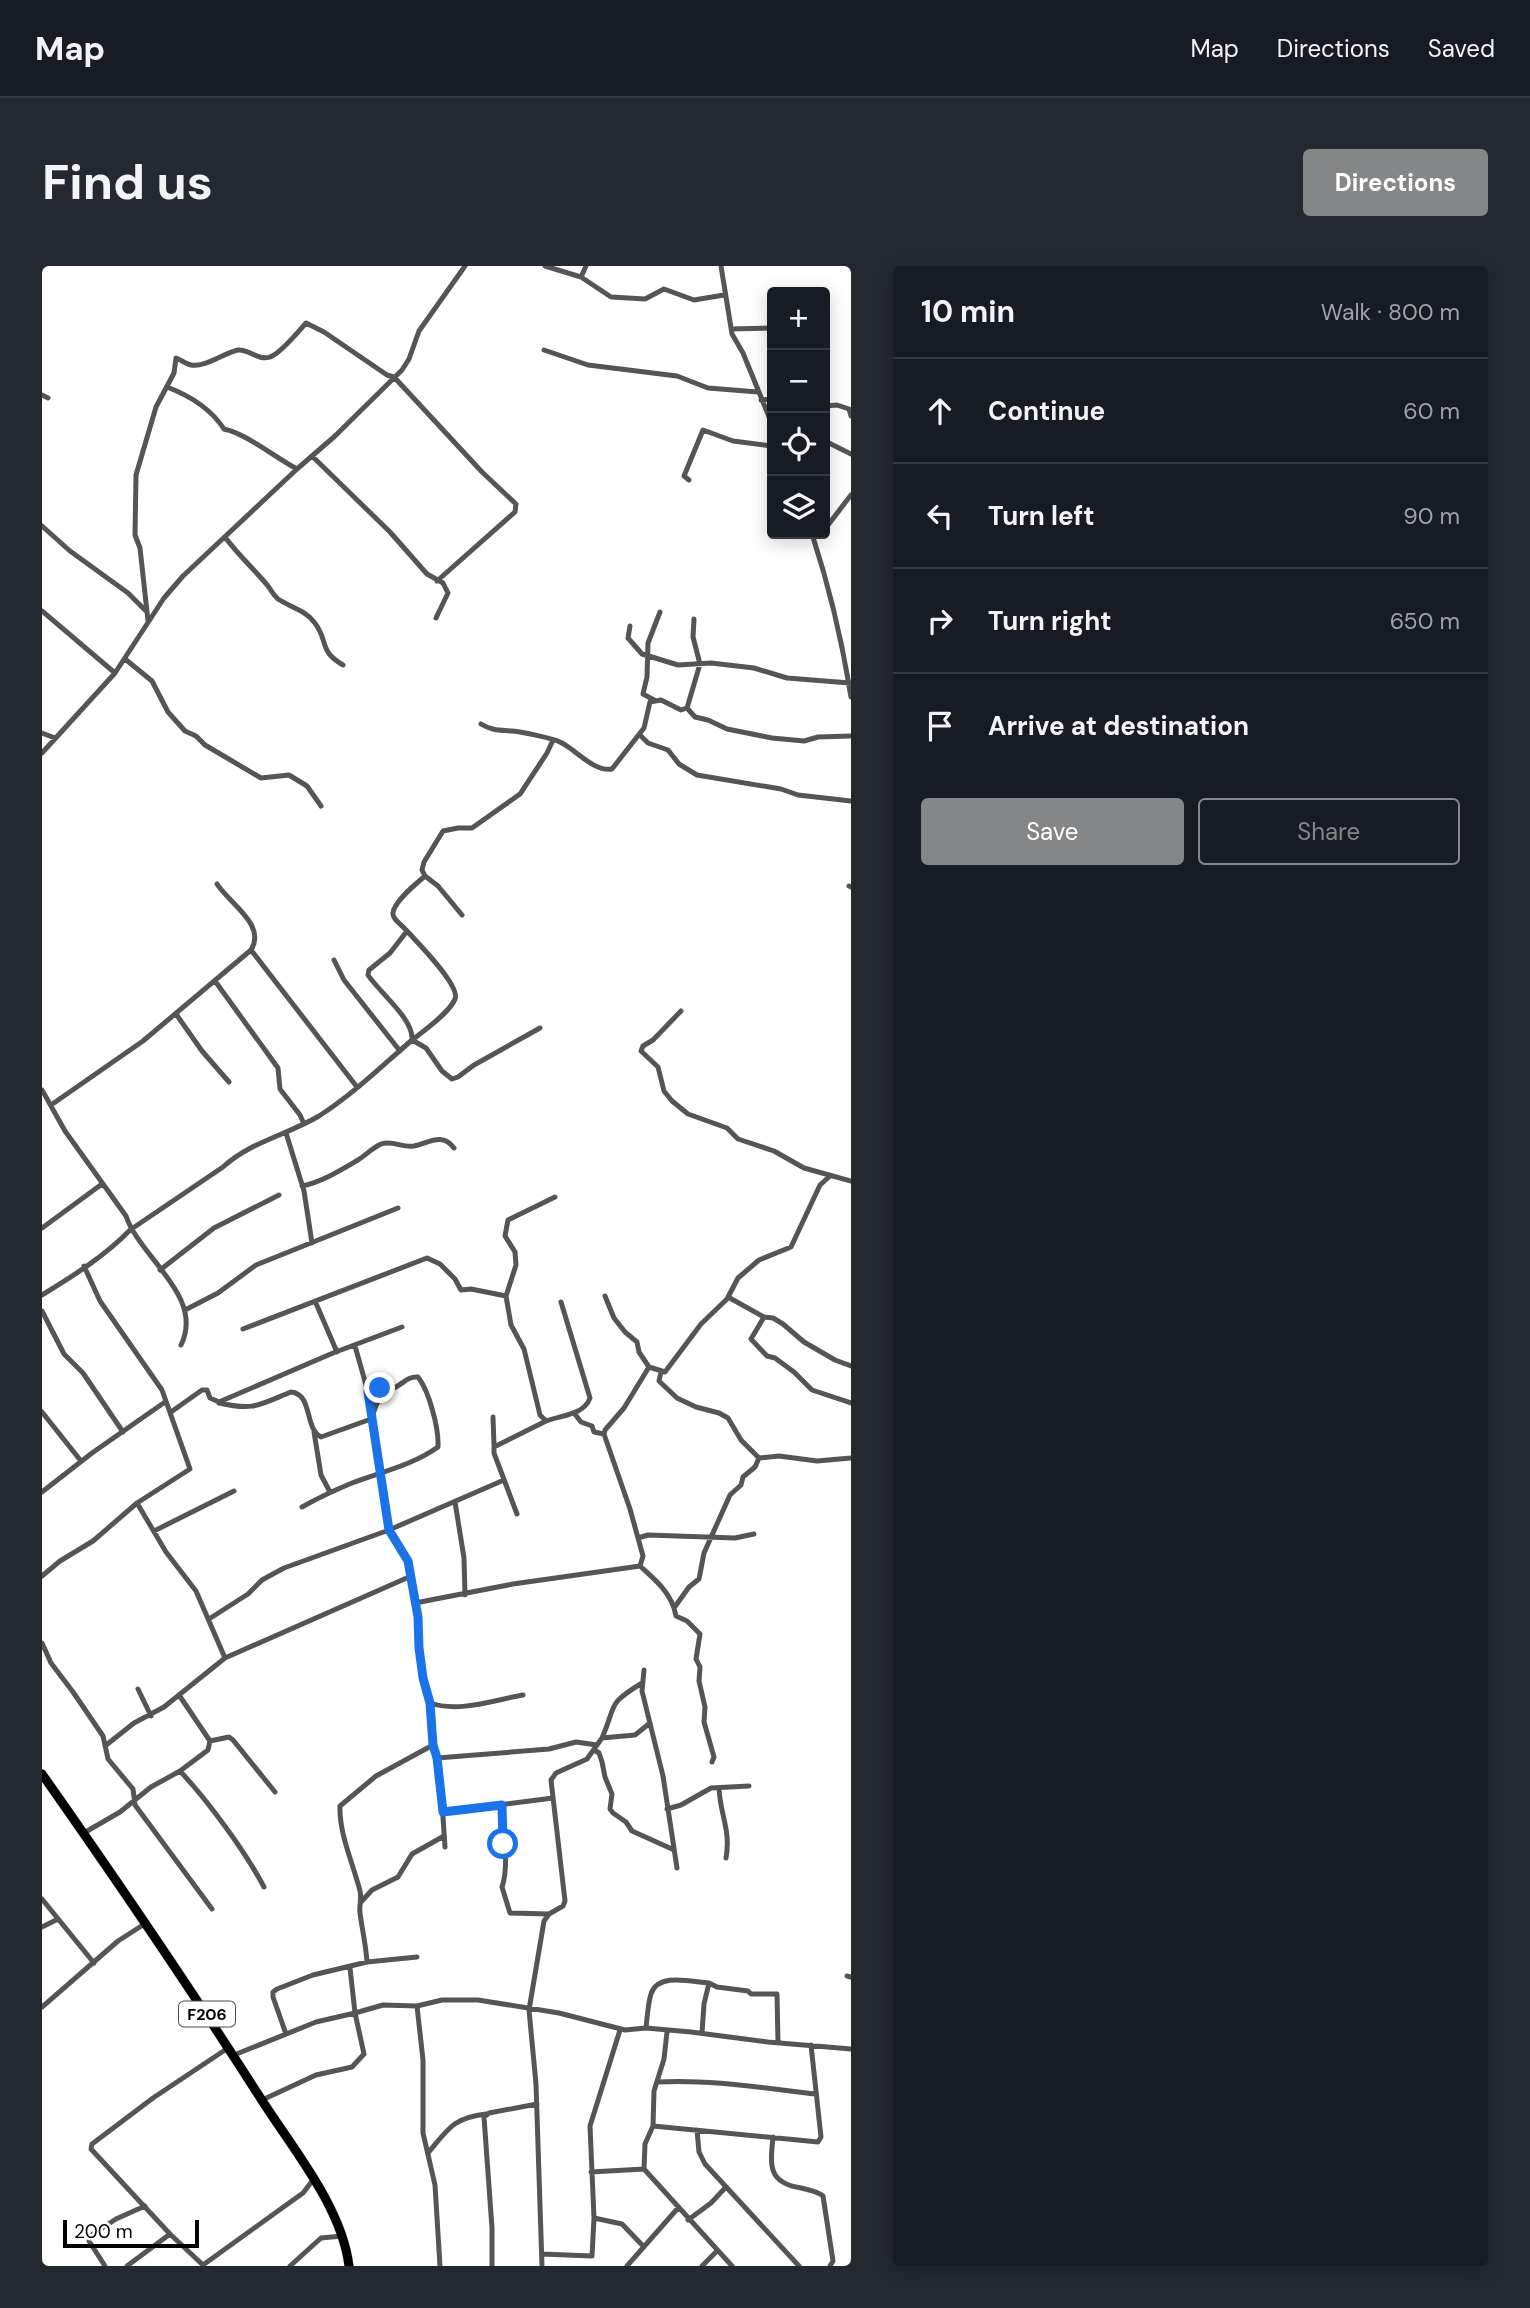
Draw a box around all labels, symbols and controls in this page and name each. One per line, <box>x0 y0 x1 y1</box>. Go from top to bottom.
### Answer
text: Map <box>35 27 105 70</box>
text: Map <box>1191 33 1239 64</box>
text: Directions <box>1277 33 1390 64</box>
text: Saved <box>1428 33 1495 64</box>
button: Directions <box>1303 149 1488 216</box>
text: Find us <box>42 150 213 214</box>
map controls <box>767 287 830 539</box>
button: + <box>767 287 830 350</box>
text: 10 min <box>921 292 1015 331</box>
text: Walk · 800 m <box>1321 297 1460 327</box>
button: − <box>767 350 830 413</box>
icon: ahead <box>921 392 959 430</box>
text: Continue <box>988 394 1105 428</box>
text: 60 m <box>1403 396 1460 426</box>
button: locate <box>767 413 830 476</box>
button: layers <box>767 476 830 539</box>
icon: left <box>921 497 959 535</box>
text: Turn left <box>988 499 1095 533</box>
text: 90 m <box>1403 501 1460 531</box>
icon: right <box>921 602 959 640</box>
text: Turn right <box>988 604 1112 638</box>
text: 650 m <box>1390 606 1460 636</box>
icon: arrive <box>921 707 959 745</box>
text: Arrive at destination <box>988 709 1249 743</box>
button: Save <box>921 798 1184 865</box>
button: Share <box>1198 798 1460 865</box>
route end <box>364 1372 395 1403</box>
route start <box>487 1828 518 1859</box>
road number: F206 <box>179 2002 235 2026</box>
scale bar <box>63 2217 200 2249</box>
text: 200 m <box>74 2219 133 2244</box>

